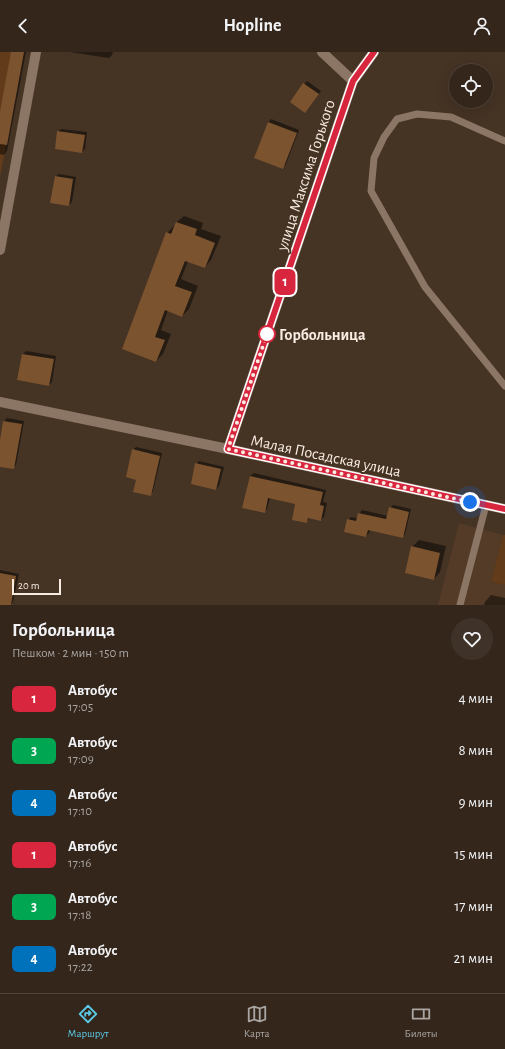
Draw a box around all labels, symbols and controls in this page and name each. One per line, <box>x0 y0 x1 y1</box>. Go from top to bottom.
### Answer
icon: back <box>12 15 34 37</box>
icon: person <box>471 15 493 37</box>
text: Hopline <box>224 17 281 35</box>
map controls <box>449 64 493 108</box>
button: locate <box>449 64 493 108</box>
street label: улица Максима Горького <box>274 98 339 254</box>
line badge: 1 <box>272 269 298 295</box>
text: 1 <box>282 275 288 289</box>
marker: Горбольница <box>258 325 276 343</box>
place label: Горбольница <box>279 327 366 343</box>
street label: Малая Посадская улица <box>249 432 402 481</box>
your location <box>460 492 480 512</box>
scale bar <box>12 577 61 596</box>
text: 20 m <box>18 580 39 591</box>
button: heart <box>451 618 493 660</box>
text: Горбольница <box>12 621 115 640</box>
text: Пешком · 2 мин · 150 m <box>12 647 129 660</box>
text: Автобус <box>68 683 118 698</box>
text: 4 мин <box>458 691 493 706</box>
text: 1 <box>31 692 37 706</box>
text: 17:05 <box>68 701 93 714</box>
text: Автобус <box>68 735 118 750</box>
text: 8 мин <box>458 743 493 758</box>
text: 3 <box>31 744 37 758</box>
text: 17:09 <box>68 753 94 766</box>
text: Автобус <box>68 787 118 802</box>
text: 9 мин <box>459 795 493 810</box>
text: 4 <box>30 796 38 810</box>
text: 17:10 <box>68 805 92 818</box>
text: Автобус <box>68 839 118 854</box>
text: 15 мин <box>454 847 493 862</box>
text: 1 <box>31 848 37 862</box>
text: 17:16 <box>68 857 91 870</box>
text: Автобус <box>68 891 118 906</box>
text: 17 мин <box>454 899 493 914</box>
text: 3 <box>31 900 37 914</box>
text: 17:18 <box>68 909 92 922</box>
text: Автобус <box>68 943 118 958</box>
text: 21 мин <box>454 951 493 966</box>
text: 4 <box>30 952 38 966</box>
text: 17:22 <box>68 961 93 974</box>
tab: Маршрут <box>67 1003 109 1040</box>
tab: Карта <box>244 1003 270 1040</box>
tab: Билеты <box>405 1003 437 1040</box>

